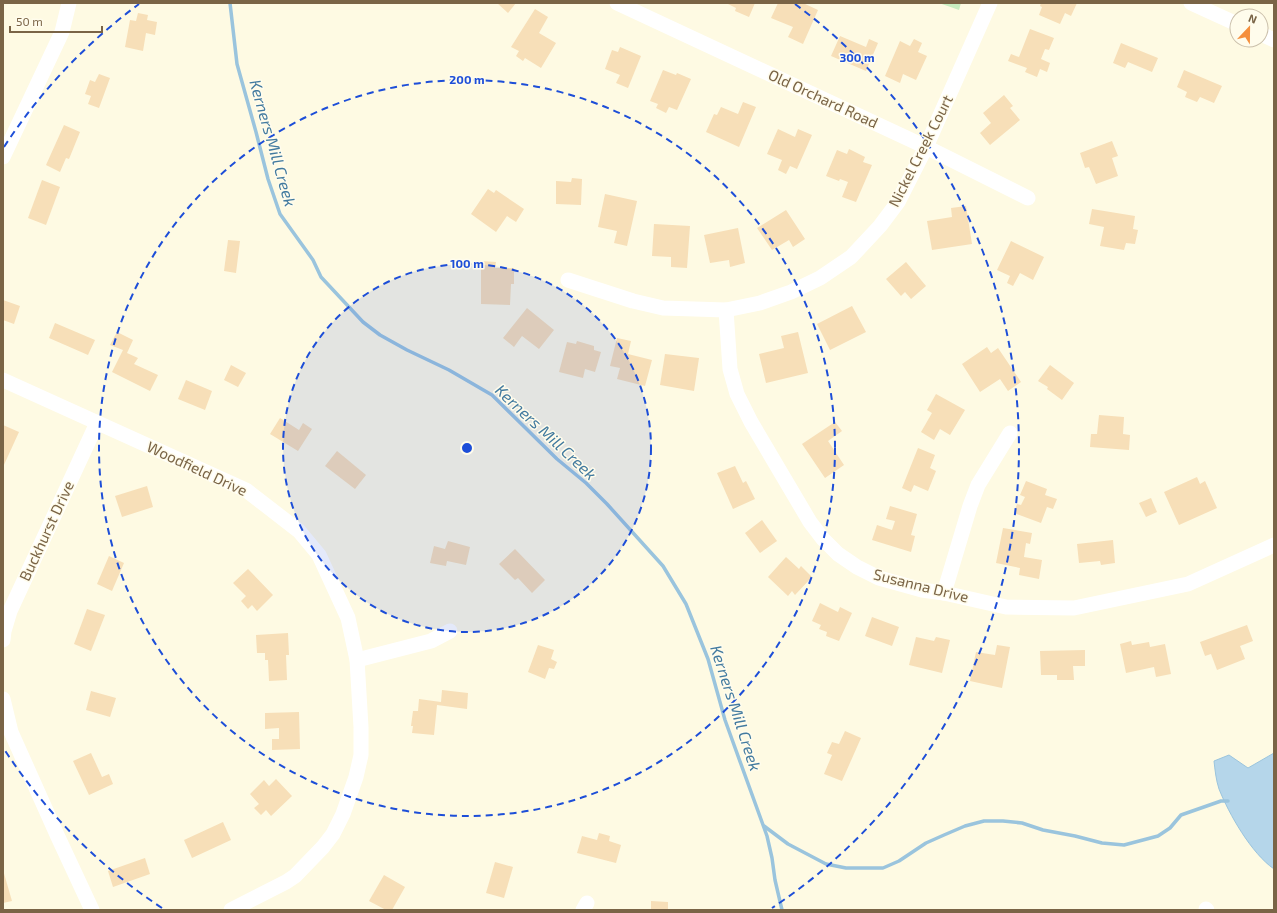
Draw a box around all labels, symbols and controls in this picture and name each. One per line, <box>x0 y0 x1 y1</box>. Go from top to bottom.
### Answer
scale bar <box>10 8 102 34</box>
north arrow <box>1229 8 1269 48</box>
text: N <box>1247 11 1259 26</box>
text: 50 m <box>16 14 43 28</box>
text: 300 m <box>839 50 875 64</box>
street label: Old Orchard Road <box>766 65 881 131</box>
text: 200 m <box>449 72 485 86</box>
water label: Kerners Mill Creek <box>246 77 301 209</box>
street label: Nickel Creek Court <box>884 91 956 210</box>
text: 100 m <box>450 256 484 270</box>
water label: Kerners Mill Creek <box>492 380 601 483</box>
street label: Woodfield Drive <box>144 437 251 499</box>
centre of rings <box>460 441 474 455</box>
street label: Buckhurst Drive <box>15 478 77 584</box>
street label: Susanna Drive <box>872 565 971 606</box>
water label: Kerners Mill Creek <box>707 642 766 773</box>

